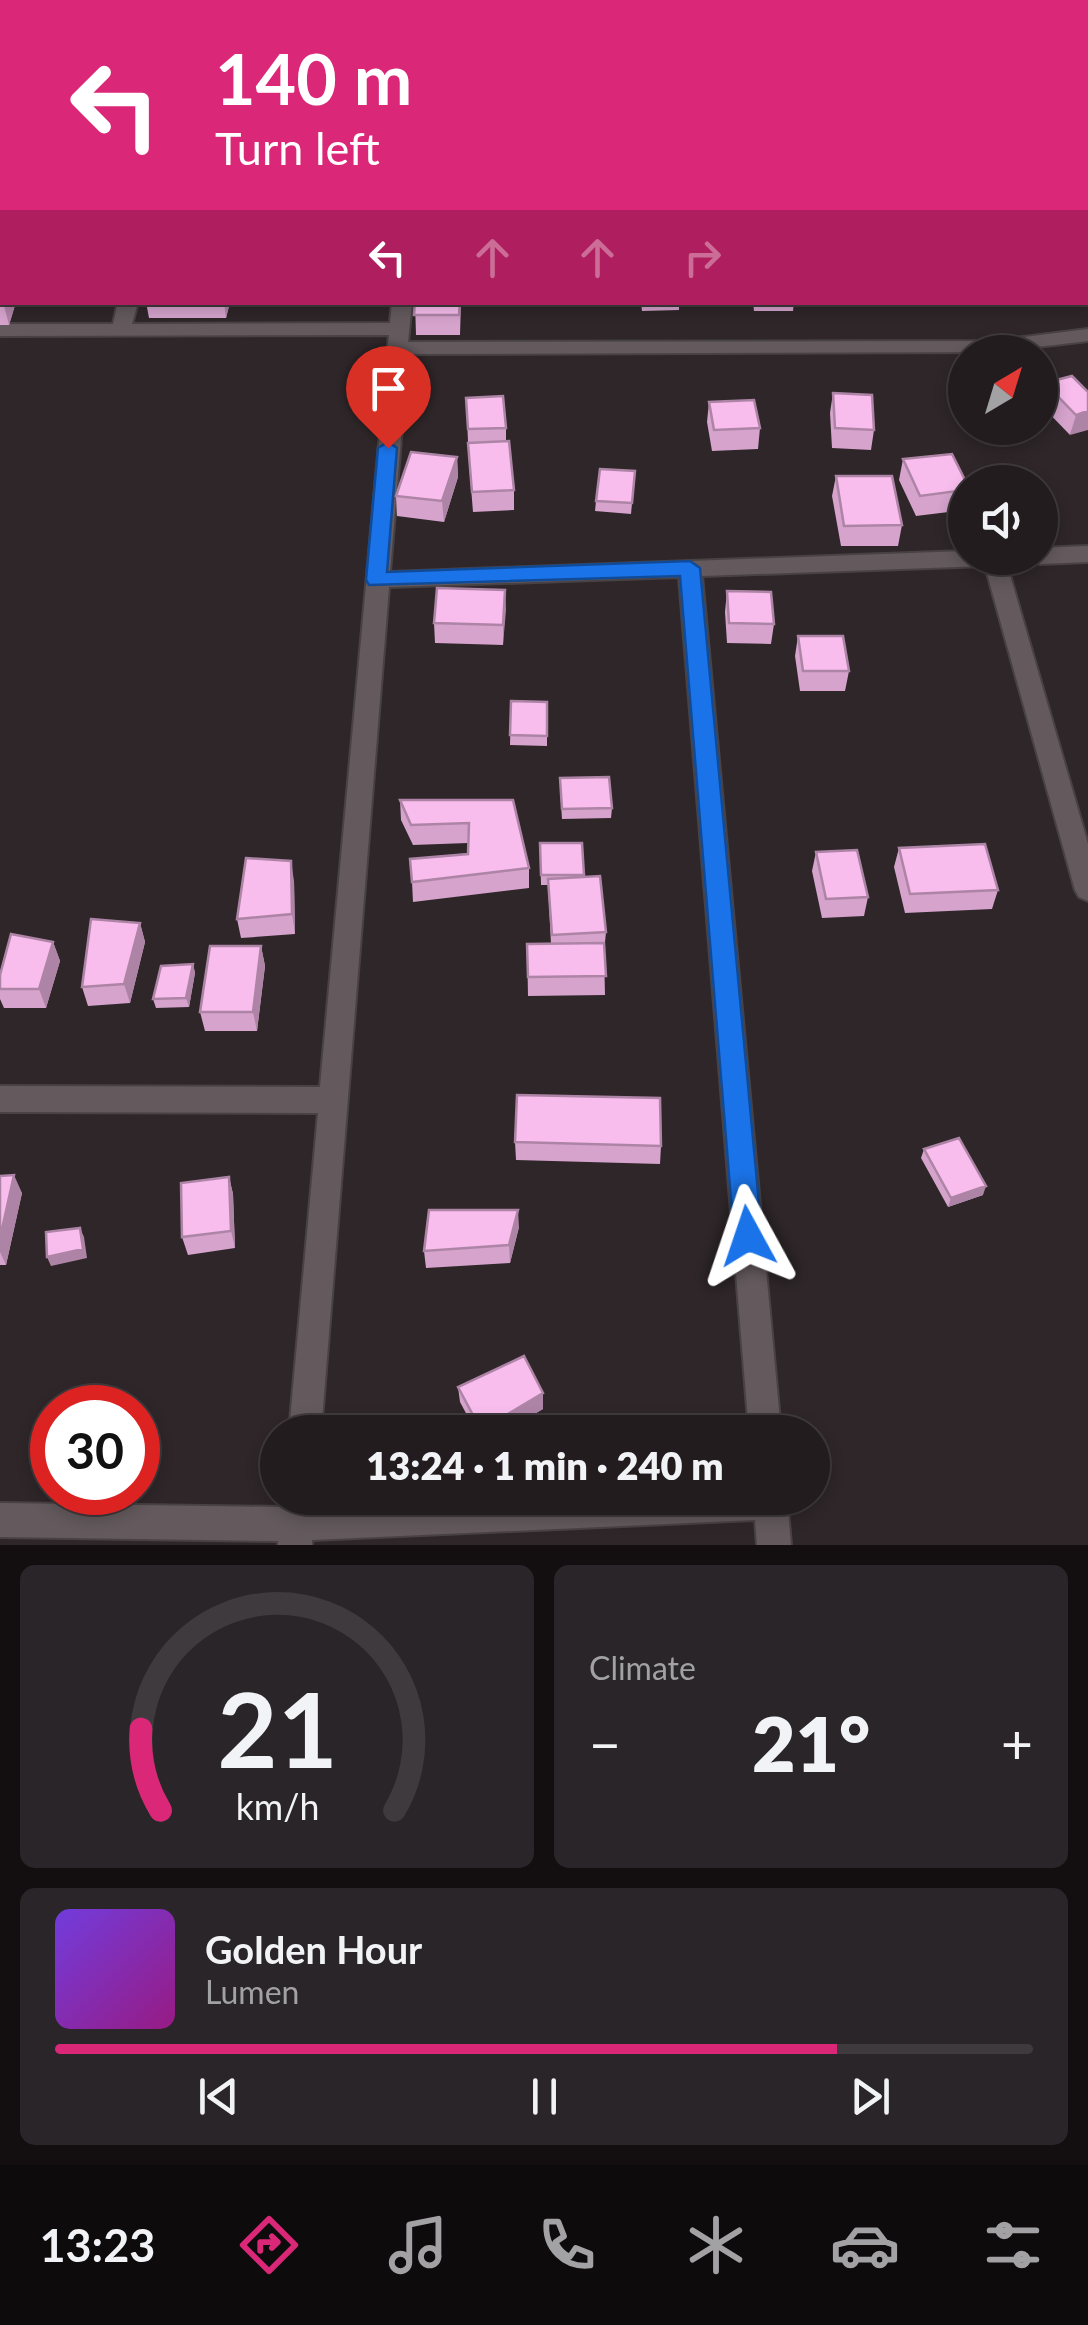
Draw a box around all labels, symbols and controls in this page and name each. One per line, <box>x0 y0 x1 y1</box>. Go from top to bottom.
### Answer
text: 140 m <box>215 36 412 120</box>
icon: left <box>50 40 180 170</box>
text: Turn left <box>215 121 380 175</box>
icon: left <box>360 230 415 285</box>
icon: ahead <box>465 230 520 285</box>
icon: ahead <box>570 230 625 285</box>
icon: right <box>675 230 730 285</box>
north arrow <box>948 335 1058 445</box>
map controls <box>948 335 1058 575</box>
pin <box>346 346 431 449</box>
icon: arrive <box>361 361 416 416</box>
button: sound <box>948 465 1058 575</box>
position arrow <box>696 1184 800 1288</box>
speed limit sign: 30 <box>30 1385 160 1515</box>
text: 13:24 · 1 min · 240 m <box>366 1442 724 1488</box>
text: Climate <box>589 1648 696 1687</box>
text: 21 <box>217 1665 337 1790</box>
text: 21° <box>752 1698 870 1788</box>
text: − <box>589 1710 621 1776</box>
text: + <box>1001 1710 1033 1776</box>
text: km/h <box>235 1785 319 1828</box>
text: Golden Hour <box>205 1926 422 1972</box>
text: Lumen <box>205 1972 299 2011</box>
icon: previous <box>191 2069 246 2124</box>
icon: pause <box>517 2069 572 2124</box>
icon: next <box>843 2069 898 2124</box>
icon: directions <box>234 2210 304 2280</box>
icon: music <box>383 2210 453 2280</box>
icon: phone <box>532 2210 602 2280</box>
icon: climate <box>681 2210 751 2280</box>
icon: car <box>830 2210 900 2280</box>
icon: filters <box>978 2210 1048 2280</box>
text: 13:23 <box>39 2218 155 2272</box>

